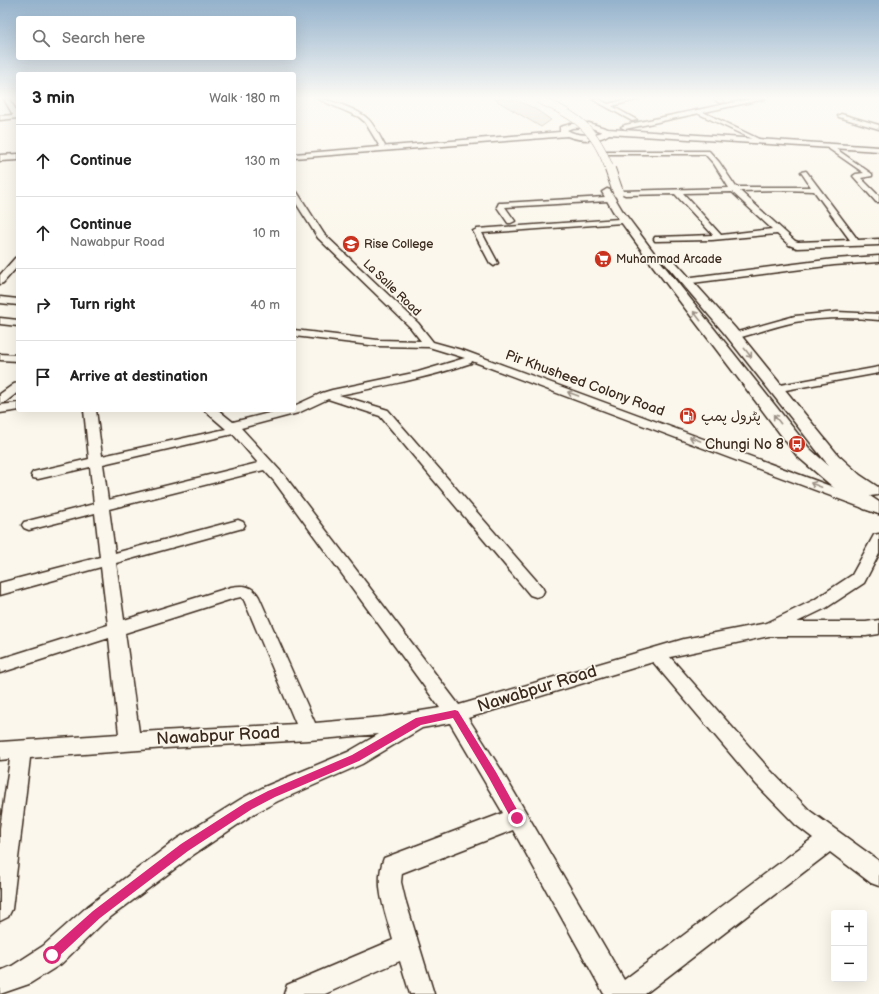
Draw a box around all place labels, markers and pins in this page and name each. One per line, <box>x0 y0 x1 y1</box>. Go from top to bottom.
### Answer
school or university icon: Rise College <box>341 234 361 254</box>
place label: Rise College <box>364 237 433 252</box>
supermarket icon: Muhammad Arcade <box>593 249 613 269</box>
place label: Muhammad Arcade <box>616 252 722 267</box>
fuel station icon: پٹرول پمپ <box>678 406 698 426</box>
place label: پٹرول پمپ <box>701 408 761 426</box>
bus stop icon: Chungi No 8 <box>787 434 807 454</box>
place label: Chungi No 8 <box>705 436 784 453</box>

